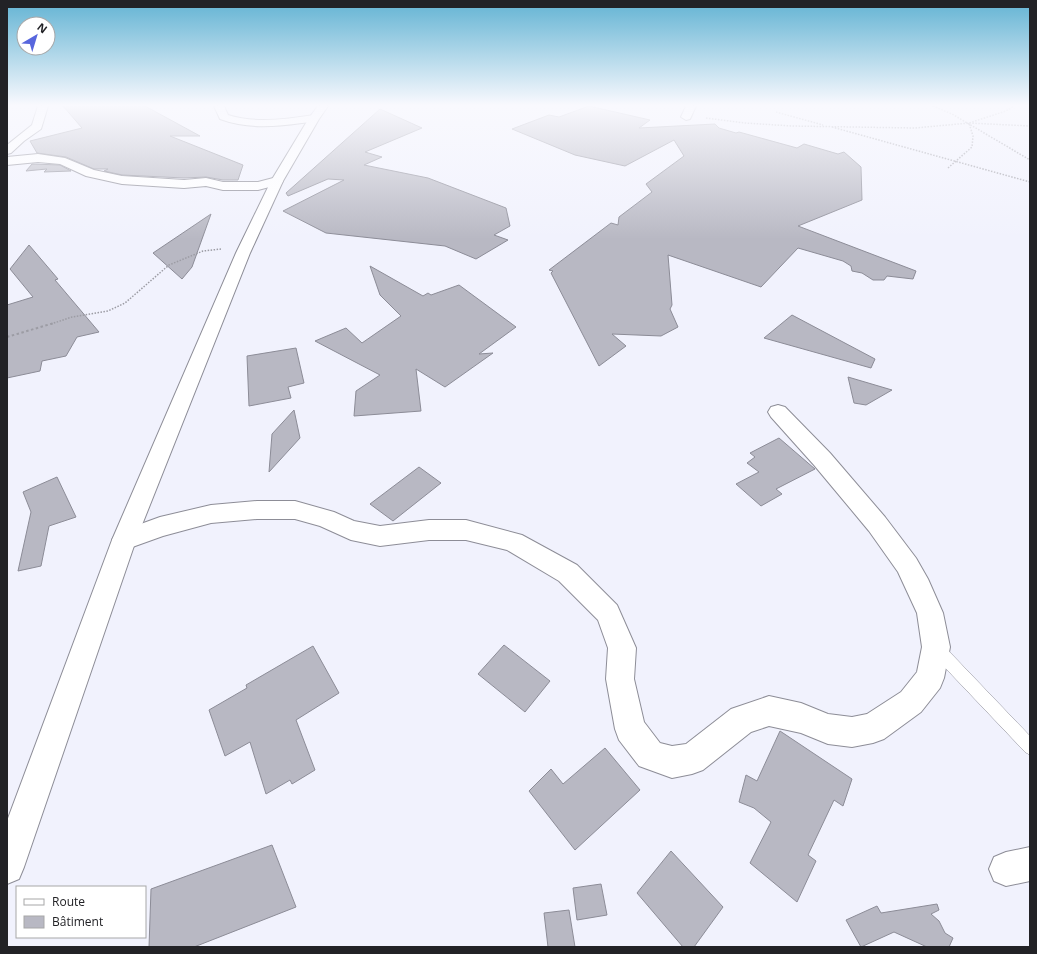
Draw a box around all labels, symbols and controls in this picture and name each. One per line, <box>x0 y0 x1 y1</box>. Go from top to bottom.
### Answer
north arrow <box>16 16 56 56</box>
text: N <box>34 19 51 36</box>
legend <box>16 886 146 938</box>
text: Route <box>52 893 85 910</box>
text: Bâtiment <box>52 913 103 930</box>

